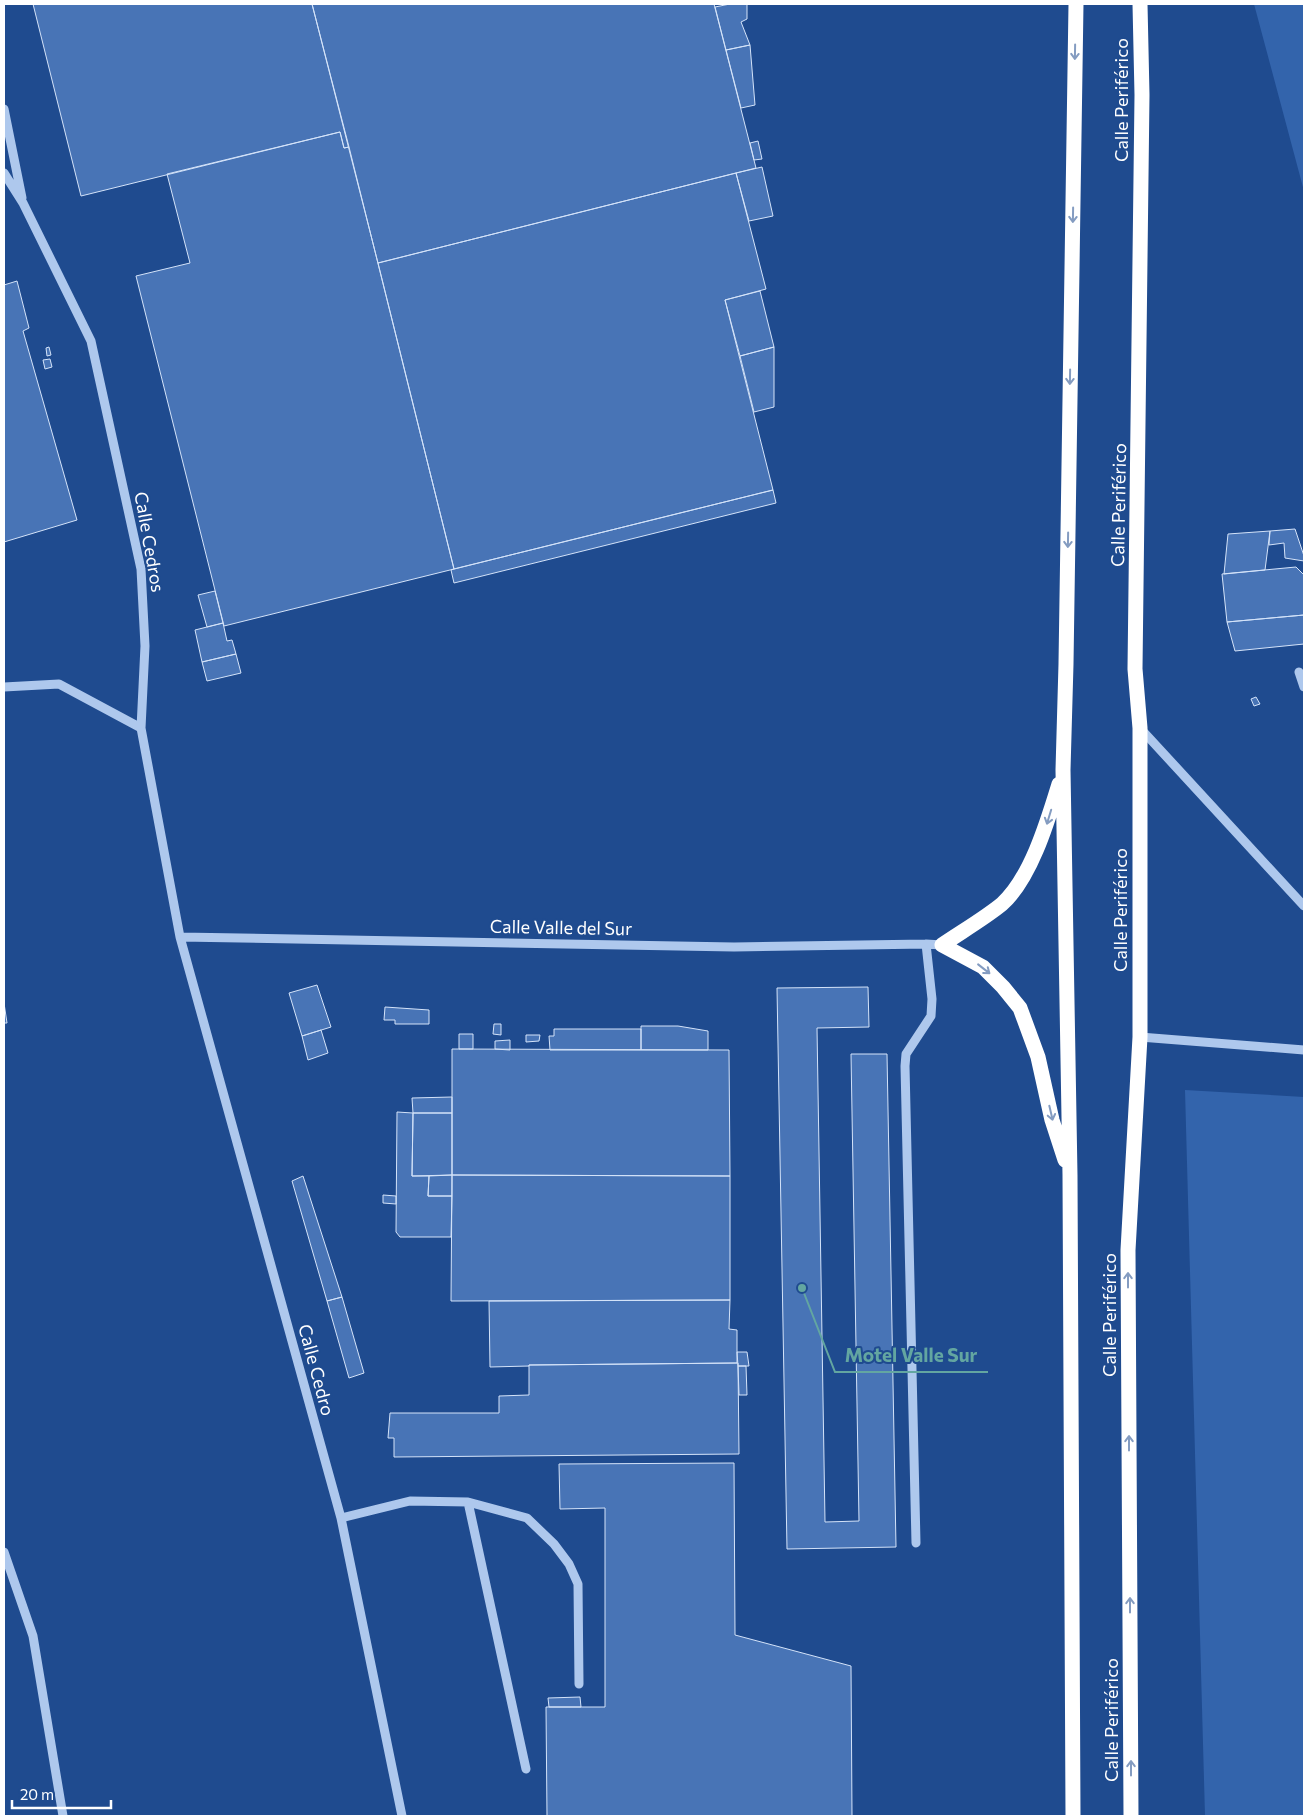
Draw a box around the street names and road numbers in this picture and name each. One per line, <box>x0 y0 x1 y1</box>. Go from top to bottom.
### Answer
street label: Calle Periférico <box>1110 38 1132 162</box>
street label: Calle Periférico <box>1106 443 1130 567</box>
street label: Calle Cedros <box>130 490 170 594</box>
street label: Calle Periférico <box>1109 848 1131 972</box>
street label: Calle Valle del Sur <box>490 915 632 939</box>
street label: Calle Periférico <box>1098 1253 1120 1377</box>
street label: Calle Cedro <box>294 1322 340 1418</box>
street label: Calle Periférico <box>1100 1658 1122 1782</box>

